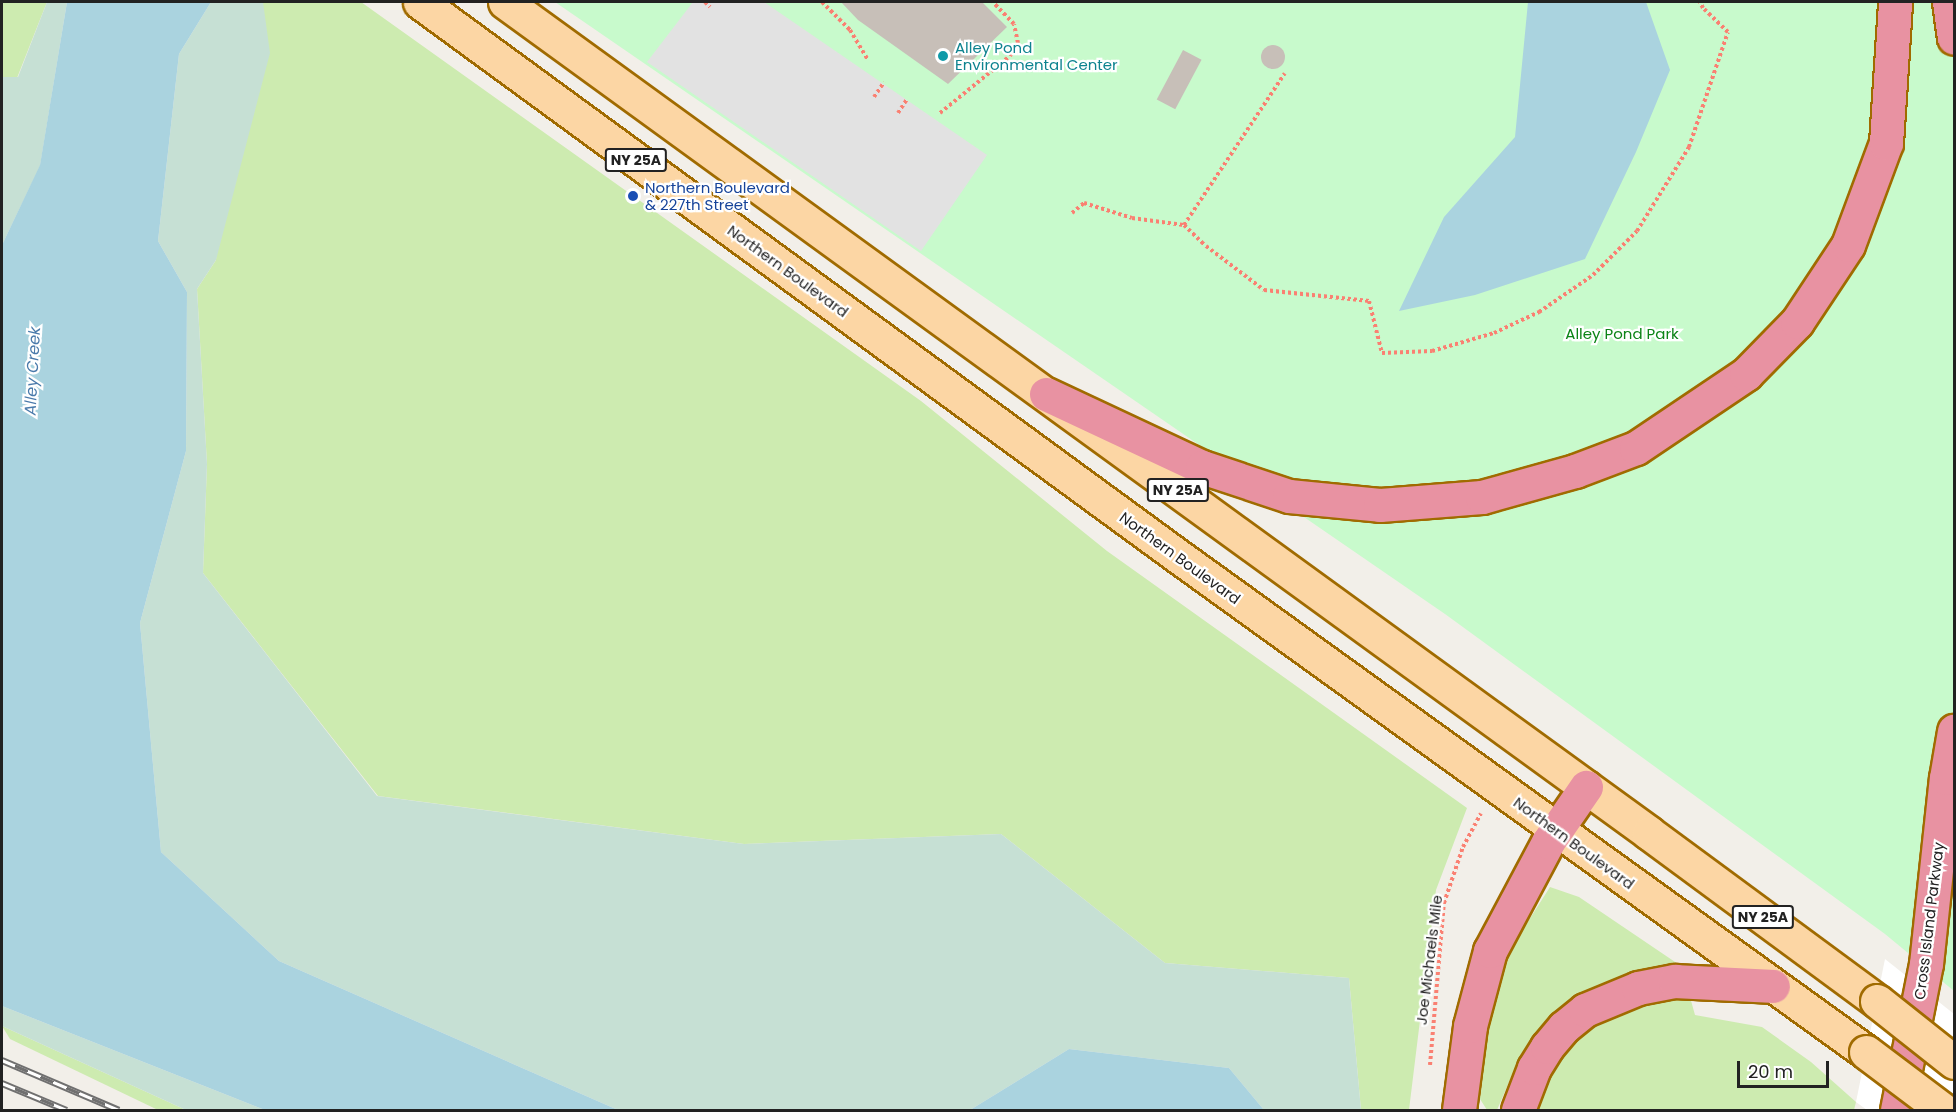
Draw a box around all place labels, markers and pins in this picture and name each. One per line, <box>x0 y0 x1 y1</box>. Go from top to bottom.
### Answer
place label: Alley Pond Environmental Center <box>955 38 1118 73</box>
marker: Alley Pond Environmental Center <box>936 49 950 63</box>
place label: Northern Boulevard & 227th Street <box>645 178 790 213</box>
marker: Northern Boulevard & 227th Street <box>626 189 640 203</box>

